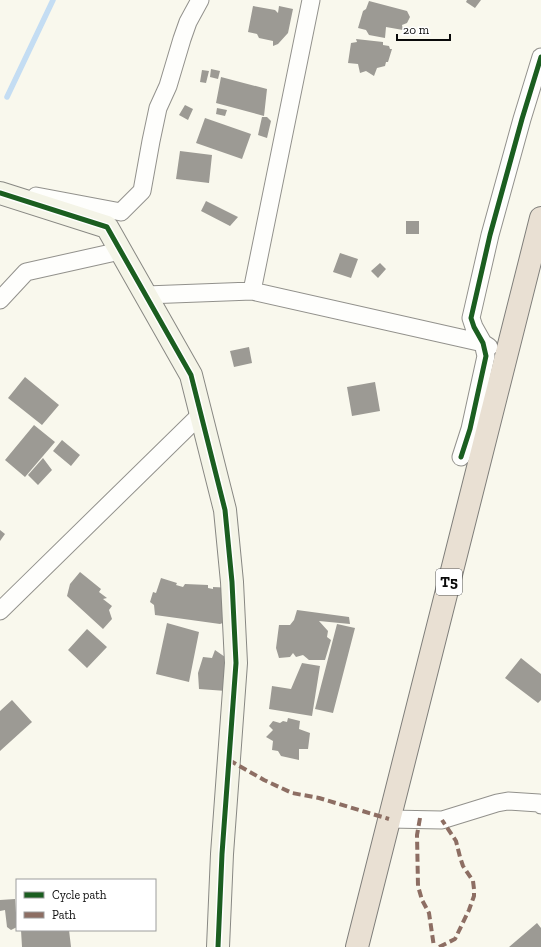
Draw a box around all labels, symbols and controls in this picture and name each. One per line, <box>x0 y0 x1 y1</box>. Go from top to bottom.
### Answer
scale bar <box>397 16 450 42</box>
text: 20 m <box>403 23 430 37</box>
road number: T5 <box>436 569 462 595</box>
legend <box>16 879 156 931</box>
text: Cycle path <box>52 888 107 902</box>
text: Path <box>52 908 76 922</box>

